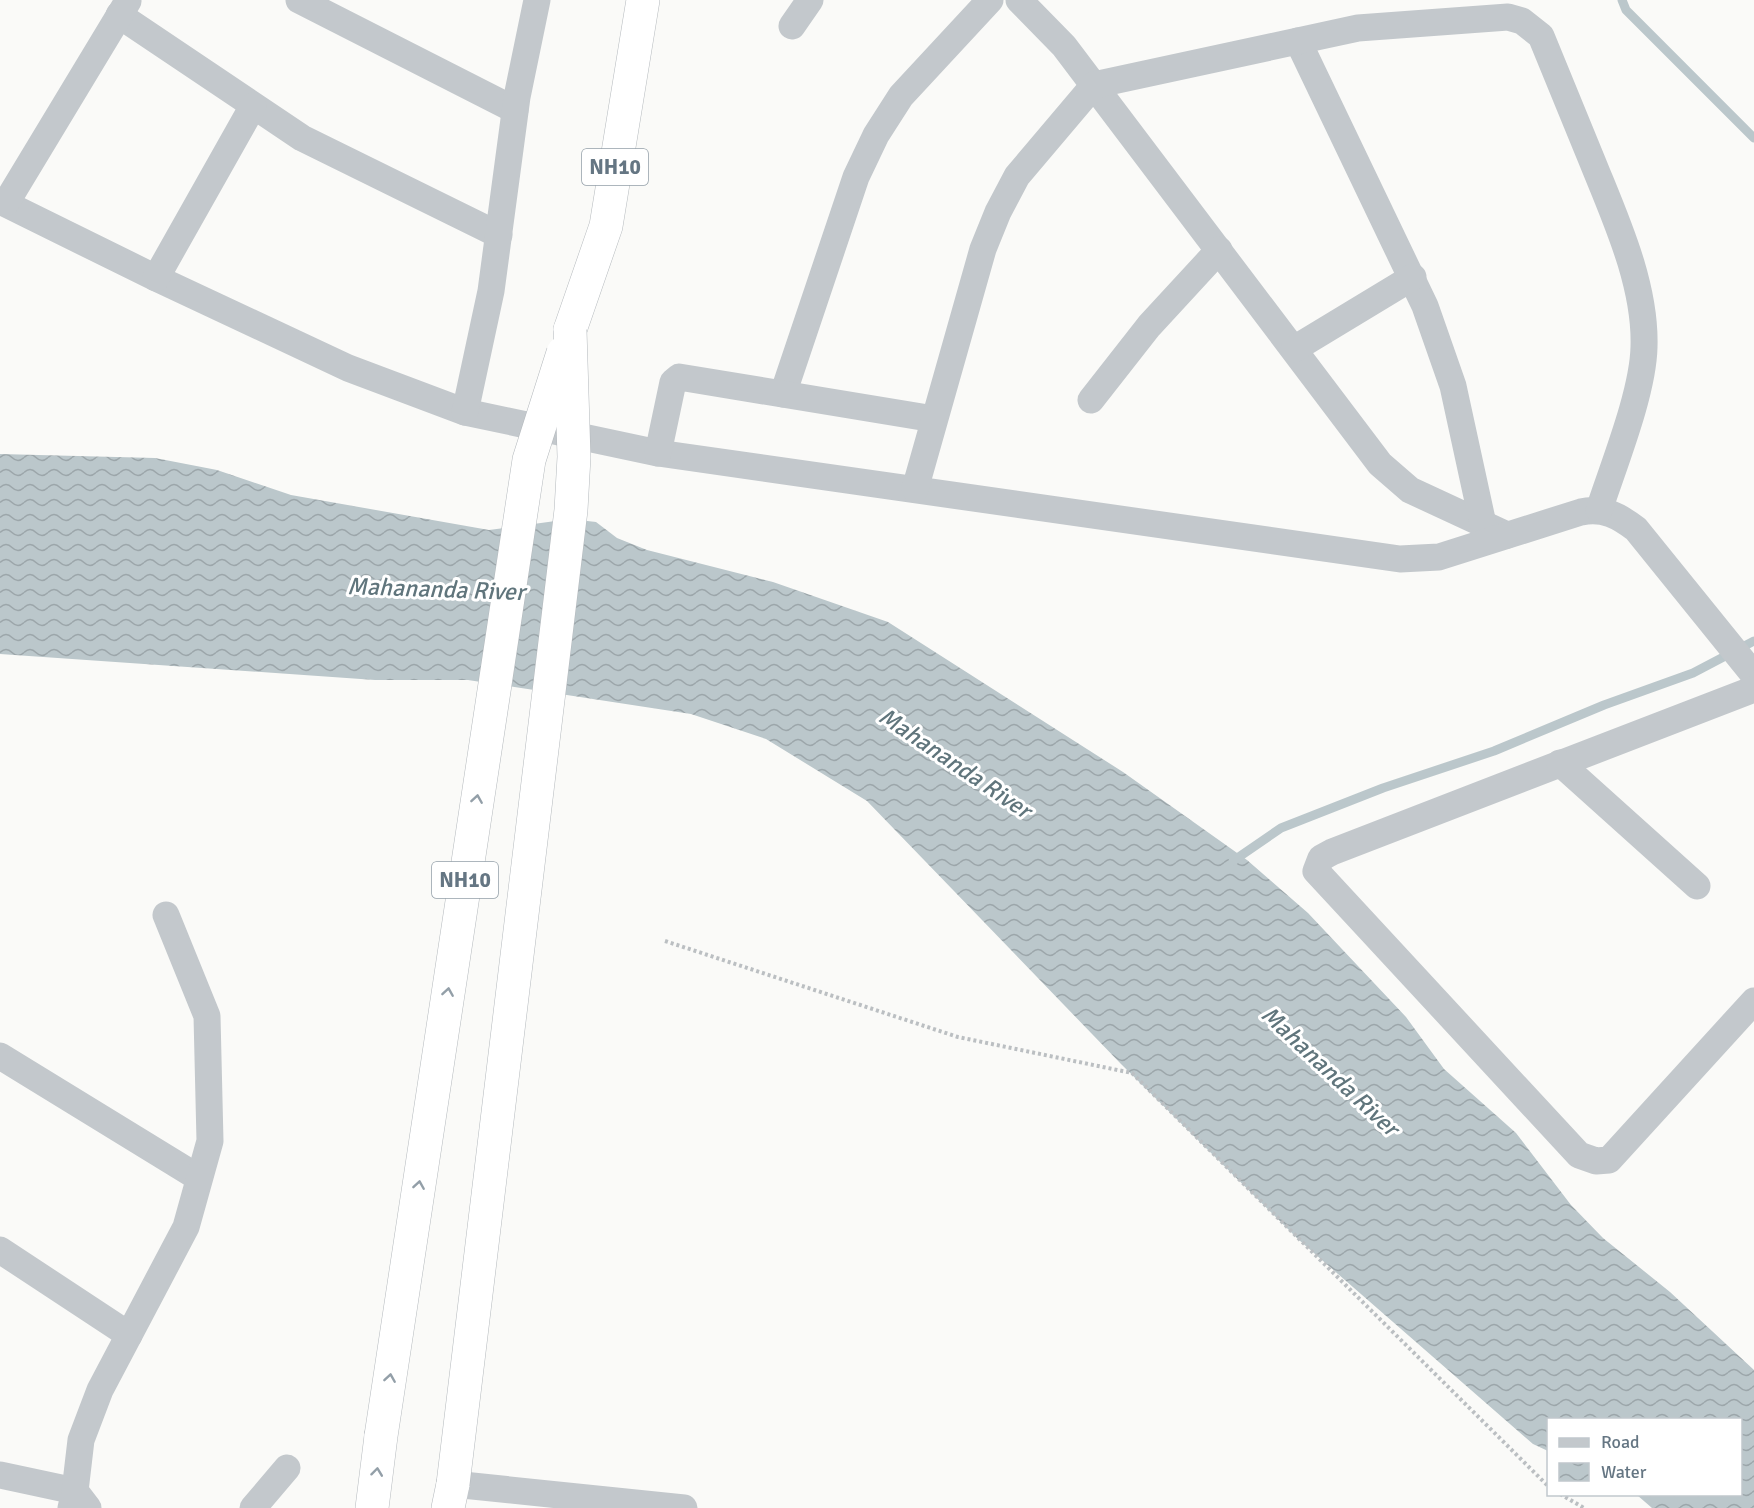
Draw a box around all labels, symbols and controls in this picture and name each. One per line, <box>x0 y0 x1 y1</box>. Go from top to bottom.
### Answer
road number: NH10 <box>582 149 648 185</box>
water label: Mahananda River <box>347 571 528 607</box>
water label: Mahananda River <box>873 701 1040 827</box>
one-way arrow <box>471 795 483 804</box>
road number: NH10 <box>432 862 498 898</box>
one-way arrow <box>442 988 454 997</box>
water label: Mahananda River <box>1255 1000 1407 1145</box>
one-way arrow <box>412 1180 425 1190</box>
one-way arrow <box>383 1373 396 1383</box>
legend <box>1547 1418 1742 1496</box>
text: Road <box>1601 1431 1640 1453</box>
text: Water <box>1601 1461 1647 1483</box>
one-way arrow <box>370 1467 383 1476</box>

